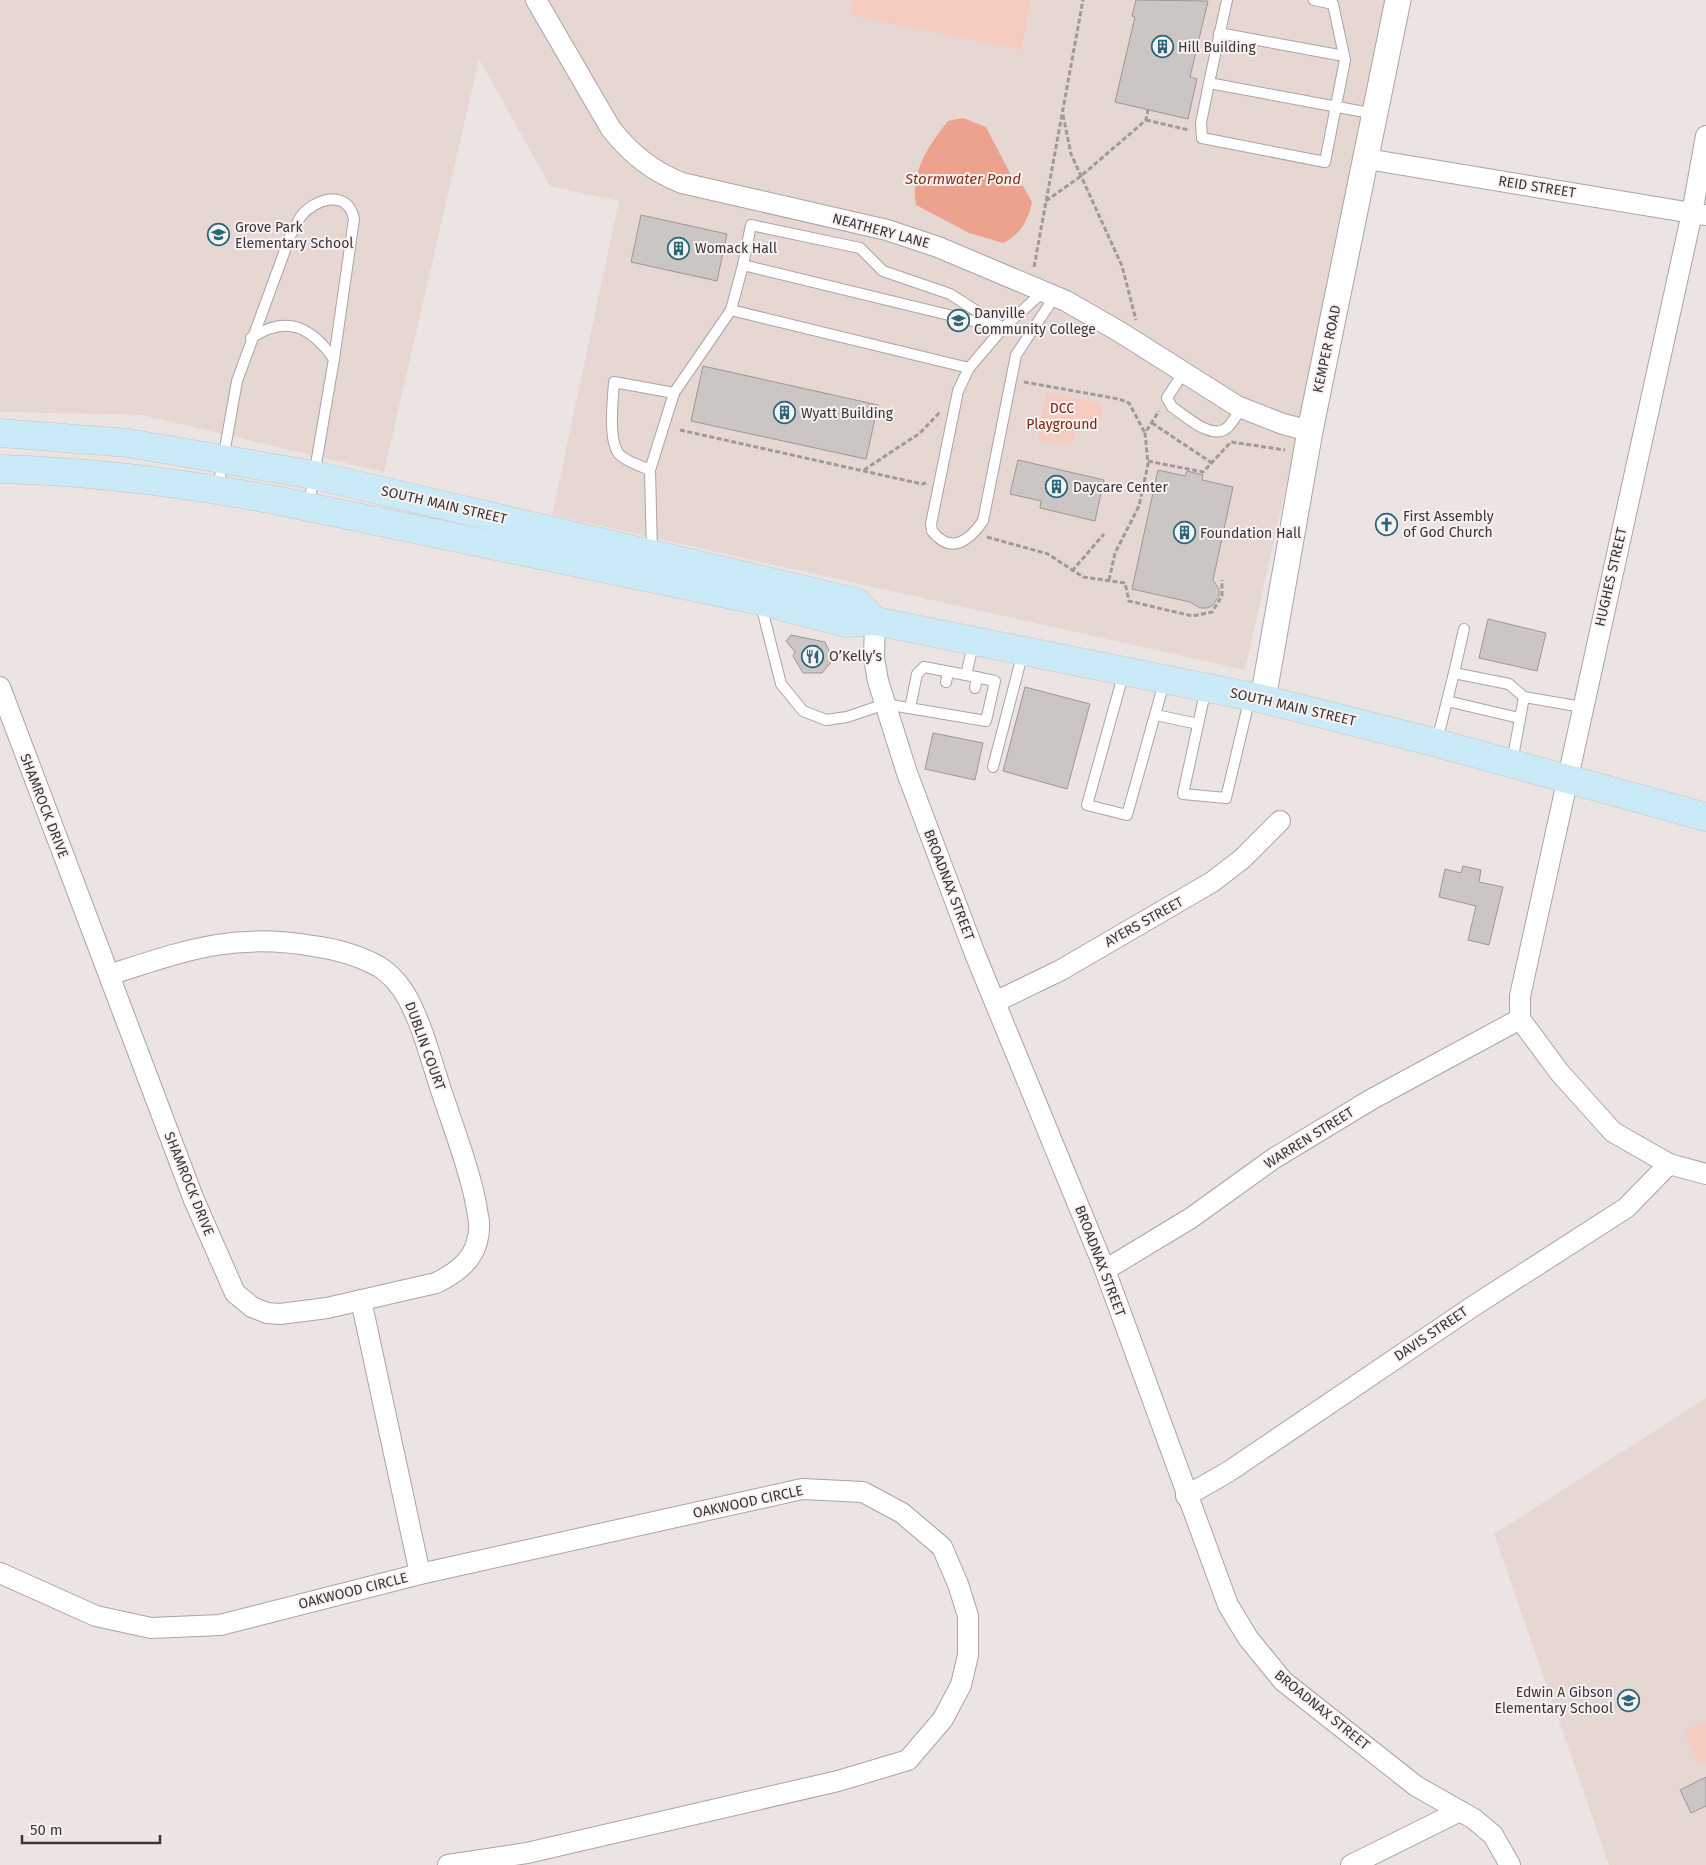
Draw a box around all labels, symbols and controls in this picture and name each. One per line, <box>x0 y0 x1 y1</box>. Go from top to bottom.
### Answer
building icon: Hill Building <box>1150 35 1174 59</box>
place label: Hill Building <box>1178 39 1257 56</box>
water label: Stormwater Pond <box>904 170 1021 188</box>
street label: REID STREET <box>1497 172 1578 202</box>
street label: NEATHERY LANE <box>830 210 932 252</box>
place label: Grove Park Elementary School <box>235 219 353 252</box>
school or university icon: Grove Park Elementary School <box>207 223 231 247</box>
building icon: Womack Hall <box>667 236 691 260</box>
place label: Womack Hall <box>695 240 777 257</box>
street label: KEMPER ROAD <box>1309 304 1345 394</box>
place label: Danville Community College <box>974 305 1096 338</box>
school or university icon: Danville Community College <box>946 309 970 333</box>
park label: DCC Playground <box>1026 400 1098 433</box>
building icon: Wyatt Building <box>773 401 797 425</box>
place label: Wyatt Building <box>801 405 894 422</box>
building icon: Daycare Center <box>1045 475 1069 499</box>
place label: Daycare Center <box>1073 479 1168 496</box>
street label: SOUTH MAIN STREET <box>379 482 509 528</box>
place label: First Assembly of God Church <box>1403 508 1494 541</box>
church icon: First Assembly of God Church <box>1375 512 1399 536</box>
building icon: Foundation Hall <box>1172 521 1196 545</box>
place label: Foundation Hall <box>1200 525 1301 542</box>
street label: HUGHES STREET <box>1591 525 1631 628</box>
restaurant icon: O’Kelly’s <box>801 644 825 668</box>
place label: O’Kelly’s <box>829 648 883 665</box>
street label: SOUTH MAIN STREET <box>1228 684 1358 730</box>
street label: SHAMROCK DRIVE <box>16 751 72 861</box>
street label: BROADNAX STREET <box>920 827 978 944</box>
street label: AYERS STREET <box>1102 893 1187 951</box>
street label: DUBLIN COURT <box>401 999 449 1093</box>
street label: WARREN STREET <box>1261 1103 1358 1172</box>
street label: SHAMROCK DRIVE <box>160 1129 218 1239</box>
street label: BROADNAX STREET <box>1071 1203 1129 1320</box>
street label: DAVIS STREET <box>1391 1303 1472 1365</box>
street label: OAKWOOD CIRCLE <box>691 1482 805 1522</box>
street label: OAKWOOD CIRCLE <box>297 1569 409 1613</box>
street label: BROADNAX STREET <box>1271 1666 1374 1754</box>
place label: Edwin A Gibson Elementary School <box>1495 1684 1613 1717</box>
school or university icon: Edwin A Gibson Elementary School <box>1617 1688 1641 1712</box>
scale bar <box>22 1812 160 1844</box>
text: 50 m <box>30 1821 63 1839</box>

